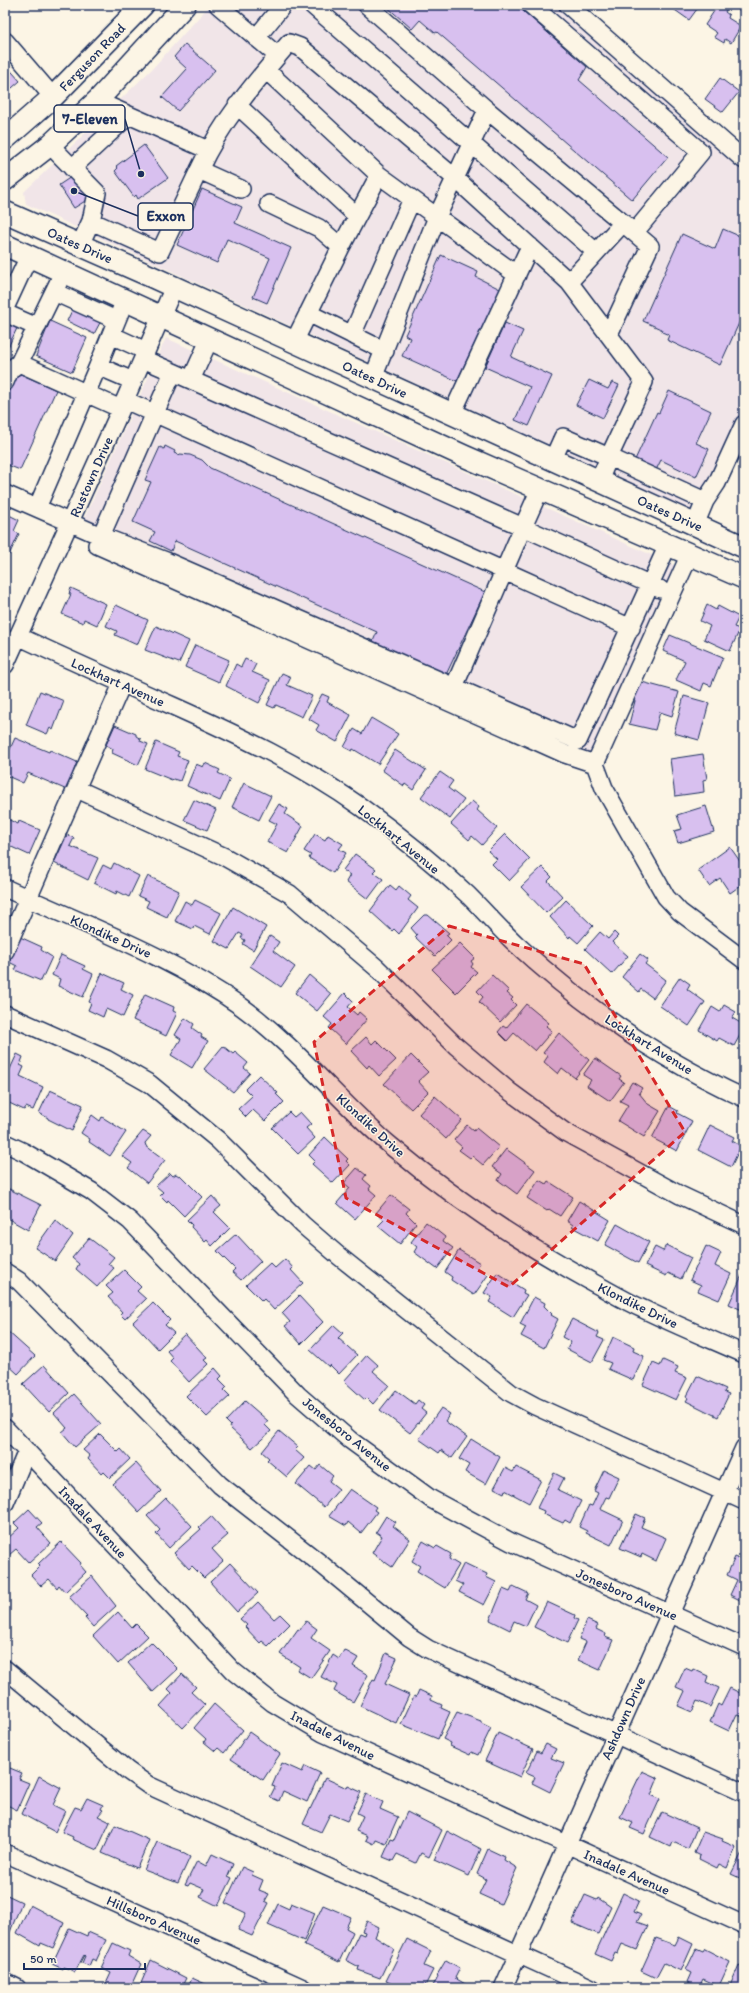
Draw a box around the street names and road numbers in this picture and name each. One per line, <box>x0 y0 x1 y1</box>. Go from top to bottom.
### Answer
street label: Ferguson Road <box>56 19 129 95</box>
street label: Oates Drive <box>44 223 116 268</box>
street label: Oates Drive <box>339 357 410 402</box>
street label: Rustown Drive <box>66 434 117 520</box>
street label: Oates Drive <box>634 491 706 536</box>
street label: Lockhart Avenue <box>68 654 168 711</box>
street label: Lockhart Avenue <box>354 801 443 878</box>
street label: Klondike Drive <box>68 911 154 962</box>
street label: Lockhart Avenue <box>602 1011 696 1079</box>
street label: Klondike Drive <box>333 1090 409 1161</box>
street label: Klondike Drive <box>595 1279 681 1332</box>
street label: Jonesboro Avenue <box>299 1393 395 1476</box>
street label: Inadale Avenue <box>55 1483 131 1562</box>
street label: Jonesboro Avenue <box>573 1564 680 1625</box>
street label: Ashdown Drive <box>598 1674 649 1762</box>
street label: Inadale Avenue <box>288 1707 378 1764</box>
street label: Inadale Avenue <box>581 1846 673 1899</box>
street label: Hillsboro Avenue <box>104 1892 204 1949</box>

